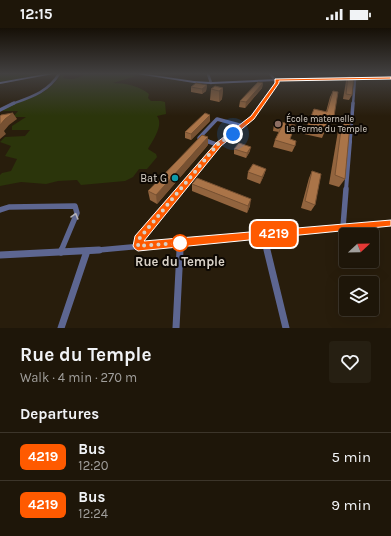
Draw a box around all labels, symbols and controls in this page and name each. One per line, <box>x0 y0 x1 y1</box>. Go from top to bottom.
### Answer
text: 12:15 <box>20 5 53 23</box>
place label: École maternelle La Ferme du Temple <box>286 113 367 134</box>
marker: École maternelle La Ferme du Temple <box>273 119 283 129</box>
your location <box>223 124 243 144</box>
place label: Bat G <box>140 172 167 185</box>
marker: Bat G <box>170 173 180 183</box>
one-way arrow <box>70 212 79 219</box>
line badge: 4219 <box>246 221 302 247</box>
text: 4219 <box>259 225 289 242</box>
north arrow <box>339 228 379 268</box>
map controls <box>339 228 379 316</box>
marker: Rue du Temple <box>171 234 189 252</box>
place label: Rue du Temple <box>135 254 225 269</box>
button: layers <box>339 276 379 316</box>
button: heart <box>329 341 371 383</box>
text: Rue du Temple <box>20 344 151 366</box>
text: Walk · 4 min · 270 m <box>20 370 137 385</box>
text: Departures <box>20 405 99 423</box>
text: Bus <box>78 440 105 458</box>
text: 4219 <box>28 448 58 465</box>
text: 5 min <box>331 448 371 466</box>
text: 12:20 <box>78 458 108 473</box>
text: Bus <box>78 488 105 506</box>
text: 4219 <box>28 496 58 513</box>
text: 9 min <box>331 496 371 514</box>
text: 12:24 <box>78 506 108 521</box>

